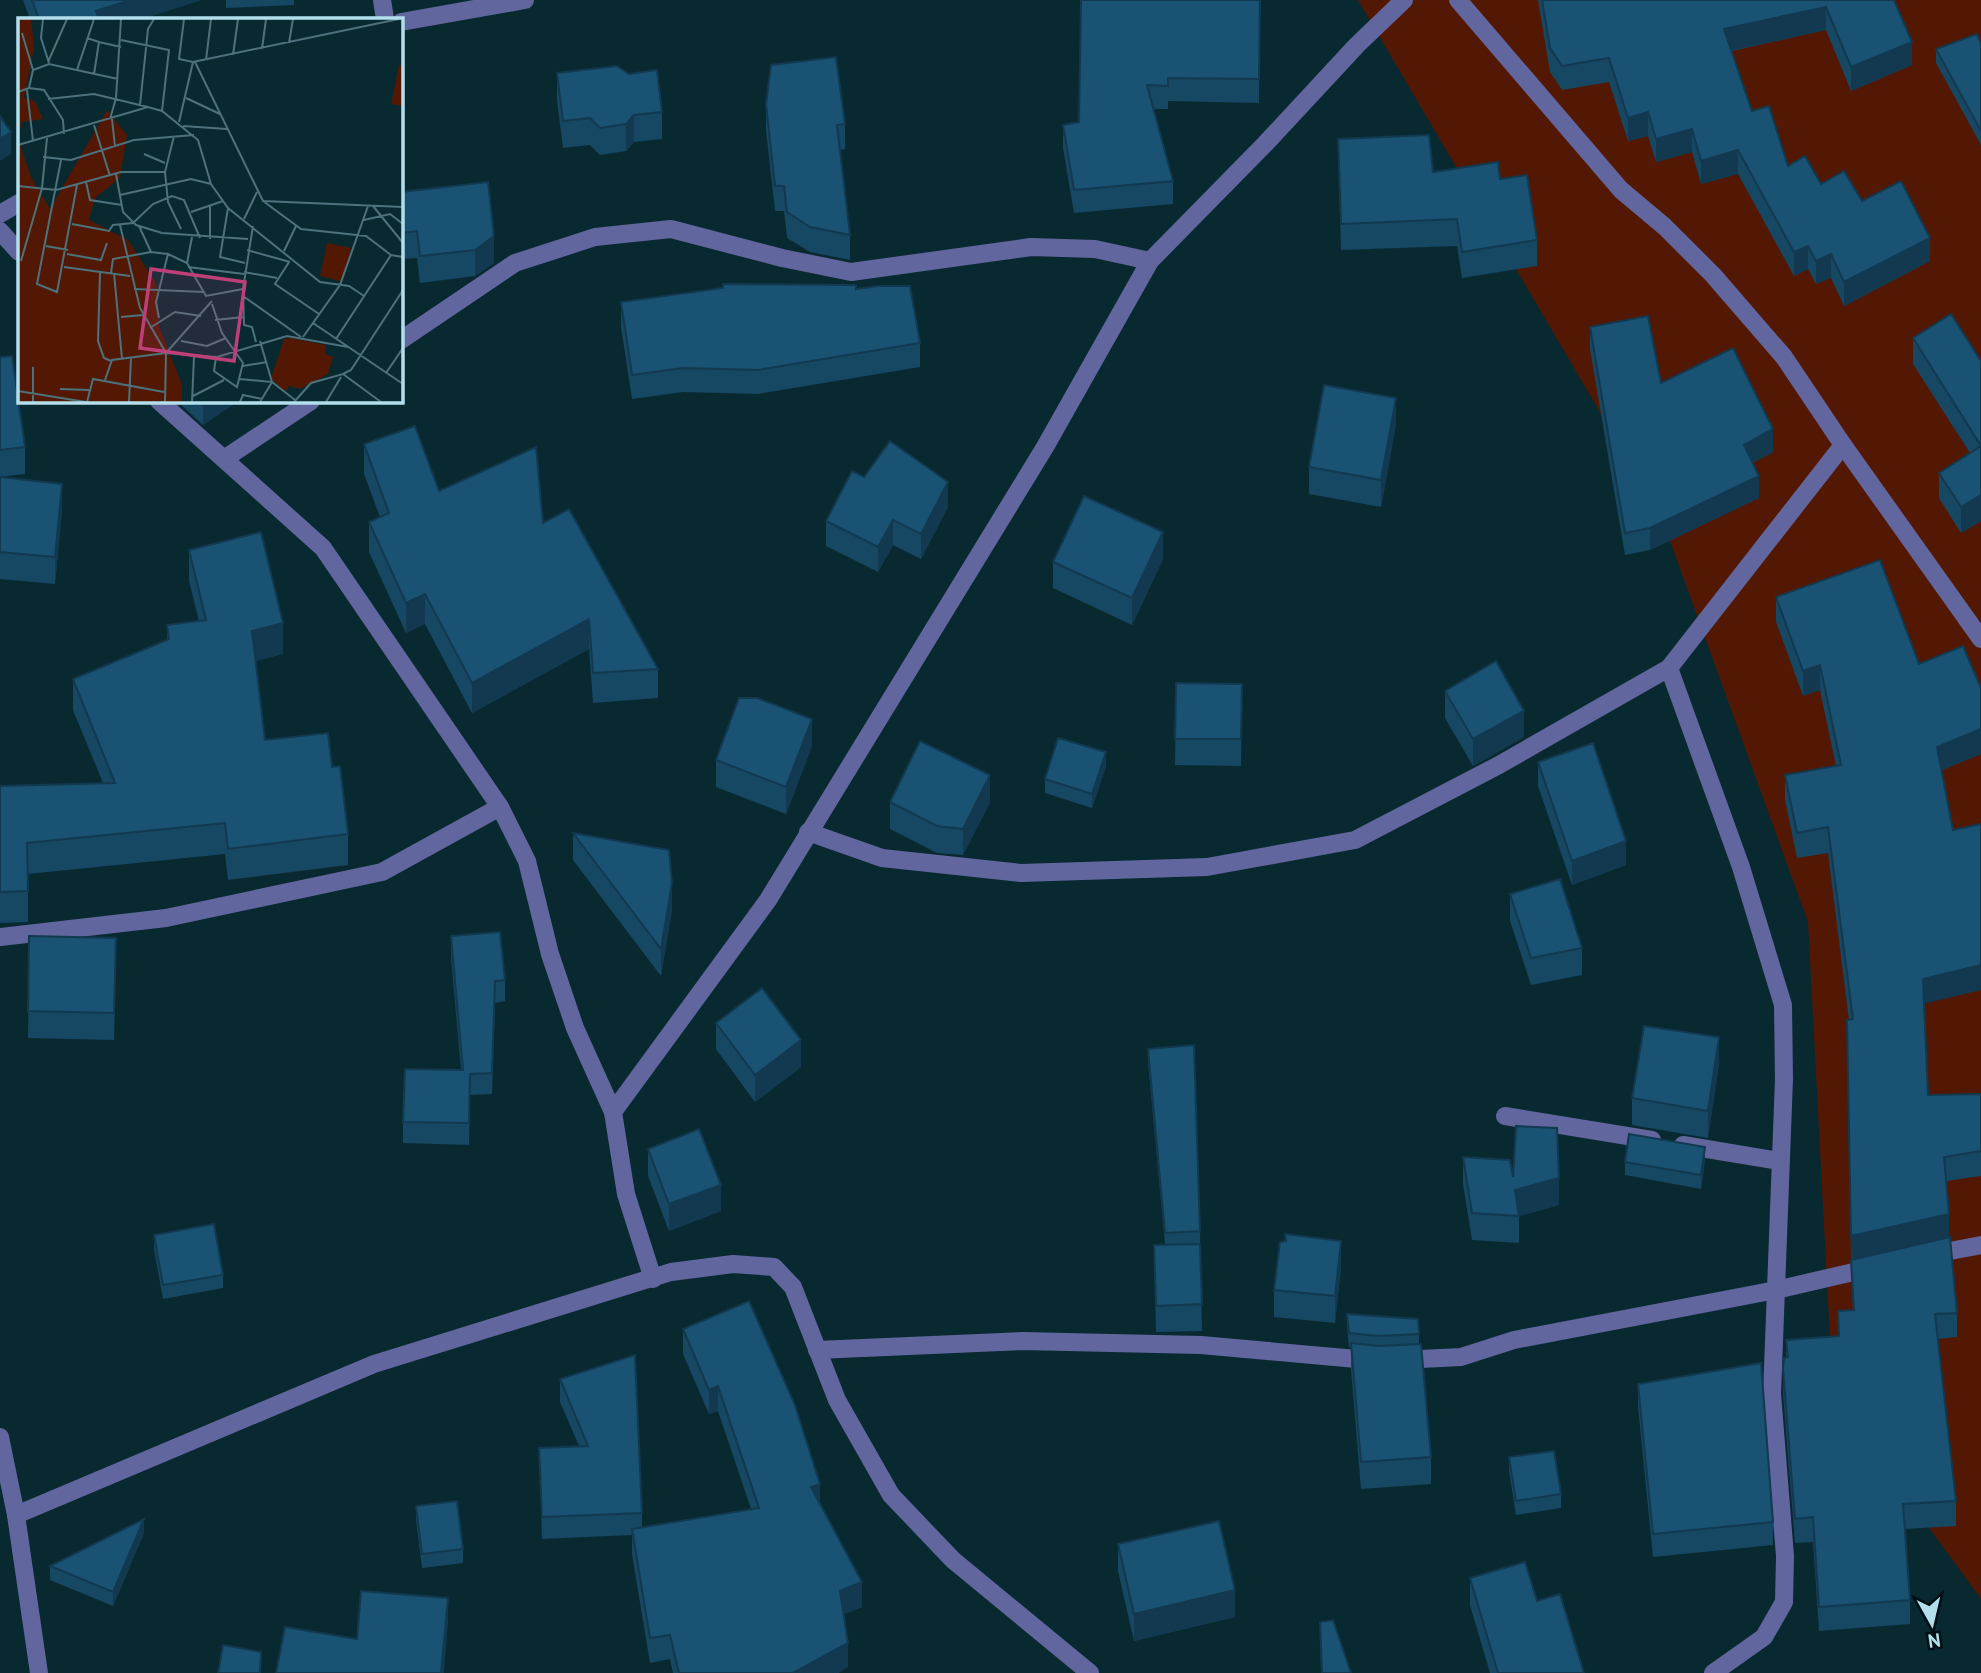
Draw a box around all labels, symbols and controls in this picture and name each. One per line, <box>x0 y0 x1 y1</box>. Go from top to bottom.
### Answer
inset map <box>18 18 402 402</box>
north arrow <box>1897 1589 1967 1659</box>
text: N <box>1927 1628 1942 1654</box>

